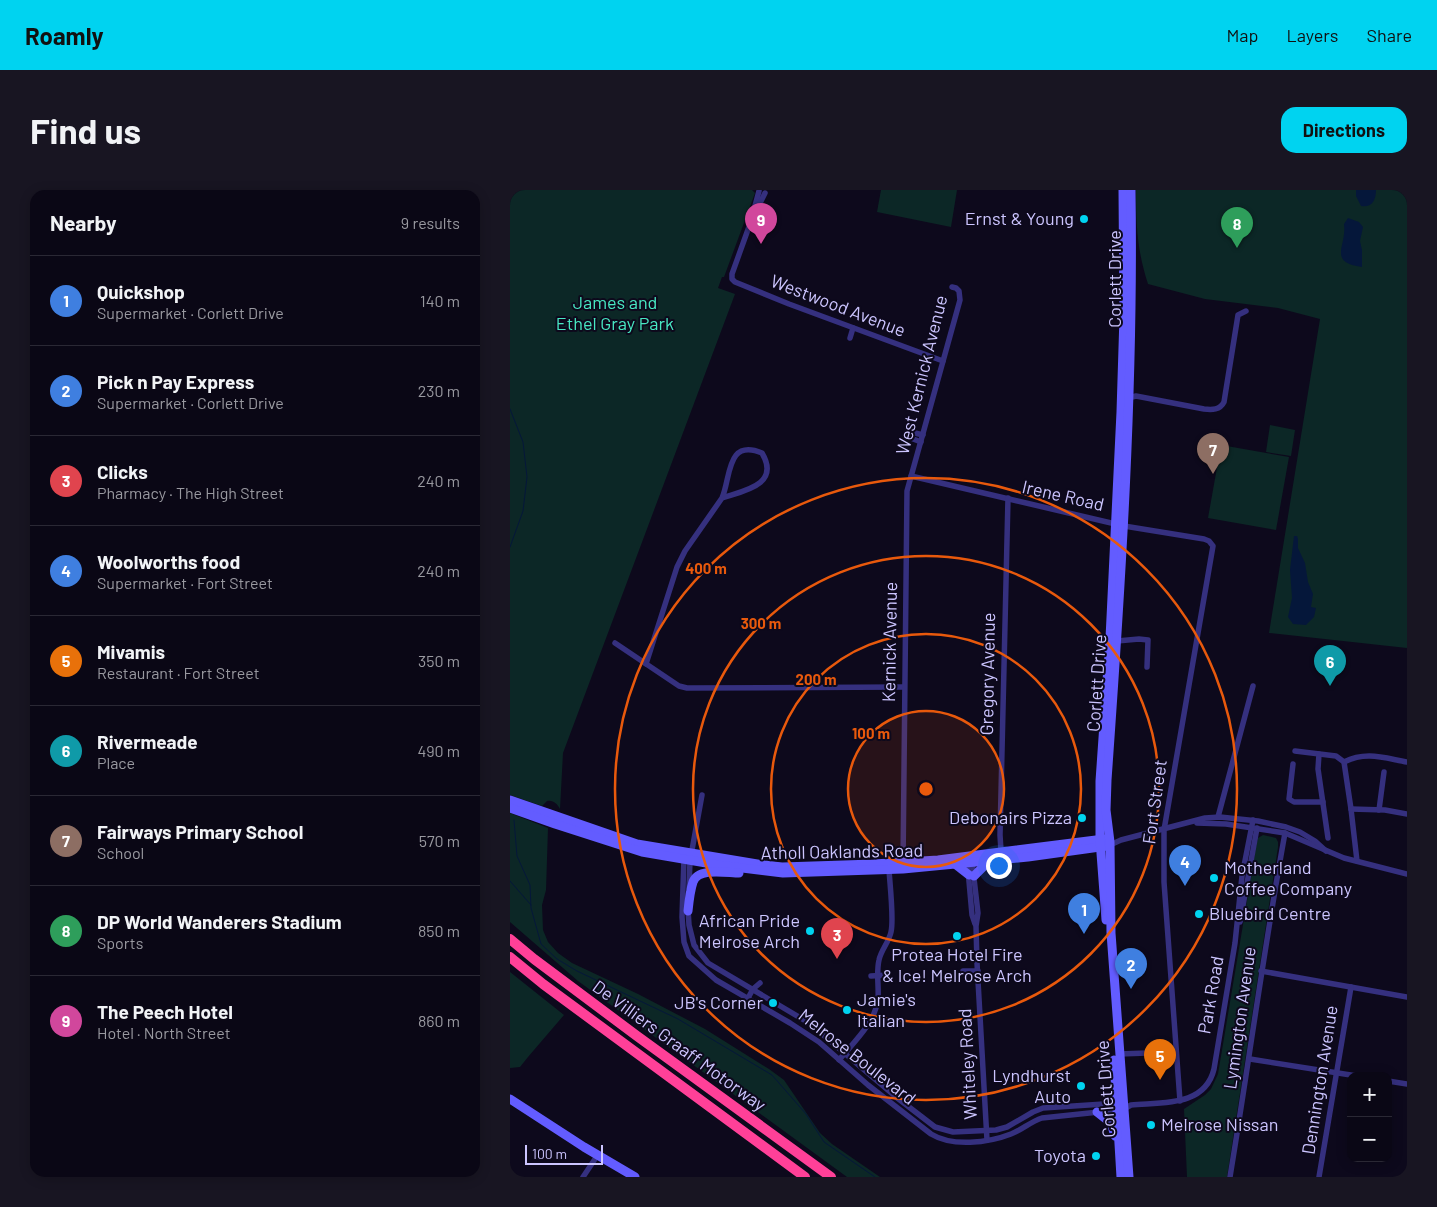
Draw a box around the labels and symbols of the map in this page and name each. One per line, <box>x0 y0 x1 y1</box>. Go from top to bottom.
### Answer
pin: 9 <box>745 203 777 244</box>
place label: Ernst & Young <box>965 207 1074 229</box>
pin: 8 <box>1221 207 1253 248</box>
marker: Ernst & Young <box>1078 213 1090 225</box>
street label: Corlett Drive <box>1103 230 1125 328</box>
street label: Westwood Avenue <box>768 269 909 341</box>
park label: James and Ethel Gray Park <box>556 291 674 334</box>
street label: West Kernick Avenue <box>891 293 951 457</box>
pin: 7 <box>1197 433 1229 474</box>
street label: Irene Road <box>1020 475 1106 515</box>
text: 400 m <box>685 559 727 577</box>
street label: Kernick Avenue <box>877 582 901 702</box>
street label: Gregory Avenue <box>975 612 999 736</box>
text: 300 m <box>741 614 781 632</box>
street label: Corlett Drive <box>1082 633 1110 732</box>
pin: 6 <box>1314 645 1346 686</box>
text: 200 m <box>795 670 837 688</box>
text: 100 m <box>852 724 890 742</box>
street label: Fort Street <box>1137 758 1171 846</box>
centre of rings <box>917 780 935 798</box>
place label: Debonairs Pizza <box>949 806 1072 828</box>
marker: Debonairs Pizza <box>1076 812 1088 824</box>
street label: Atholl Oaklands Road <box>760 839 923 863</box>
pin: 4 <box>1169 845 1201 886</box>
your location <box>986 853 1012 879</box>
place label: Motherland Coffee Company <box>1224 856 1352 899</box>
marker: Motherland Coffee Company <box>1208 872 1220 884</box>
pin: 1 <box>1068 893 1100 934</box>
place label: Bluebird Centre <box>1209 902 1331 924</box>
marker: Bluebird Centre <box>1193 908 1205 920</box>
place label: African Pride Melrose Arch <box>699 909 800 952</box>
pin: 3 <box>821 918 853 959</box>
marker: African Pride Melrose Arch <box>804 925 816 937</box>
marker: Protea Hotel Fire & Ice! Melrose Arch <box>951 930 963 942</box>
place label: Protea Hotel Fire & Ice! Melrose Arch <box>882 943 1032 986</box>
street label: Lymington Avenue <box>1218 945 1260 1091</box>
pin: 2 <box>1115 948 1147 989</box>
street label: Park Road <box>1192 954 1228 1036</box>
street label: De Villiers Graaff Motorway <box>589 975 771 1115</box>
place label: Jamie's Italian <box>857 988 916 1031</box>
place label: JB's Corner <box>674 991 763 1013</box>
marker: JB's Corner <box>767 997 779 1009</box>
street label: Melrose Boulevard <box>795 1004 921 1109</box>
marker: Jamie's Italian <box>841 1004 853 1016</box>
street label: Dennington Avenue <box>1296 1004 1342 1156</box>
street label: Whiteley Road <box>953 1008 981 1120</box>
pin: 5 <box>1144 1039 1176 1080</box>
street label: Corlett Drive <box>1091 1040 1119 1139</box>
place label: Lyndhurst Auto <box>992 1064 1071 1107</box>
marker: Lyndhurst Auto <box>1075 1080 1087 1092</box>
place label: Melrose Nissan <box>1161 1113 1278 1135</box>
marker: Melrose Nissan <box>1145 1119 1157 1131</box>
scale bar <box>525 1142 602 1165</box>
place label: Toyota <box>1034 1144 1086 1166</box>
marker: Toyota <box>1090 1150 1102 1162</box>

